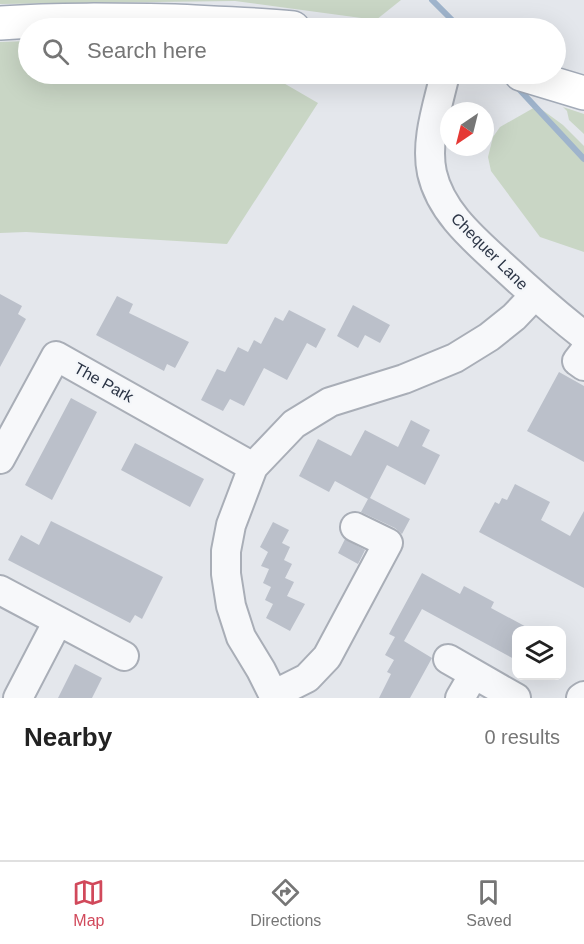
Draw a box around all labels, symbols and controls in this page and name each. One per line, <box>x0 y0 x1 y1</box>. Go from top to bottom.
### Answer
search box <box>18 18 566 84</box>
icon: search <box>39 35 72 68</box>
text: Search here <box>87 38 207 63</box>
north arrow <box>440 102 494 156</box>
street label: Chequer Lane <box>448 209 532 293</box>
street label: The Park <box>71 359 137 406</box>
map controls <box>512 626 566 680</box>
button: layers <box>512 626 566 680</box>
text: Nearby <box>24 722 112 752</box>
text: 0 results <box>484 726 560 748</box>
tab: Map <box>72 876 105 930</box>
tab: Directions <box>250 876 321 930</box>
tab: Saved <box>466 876 512 930</box>

